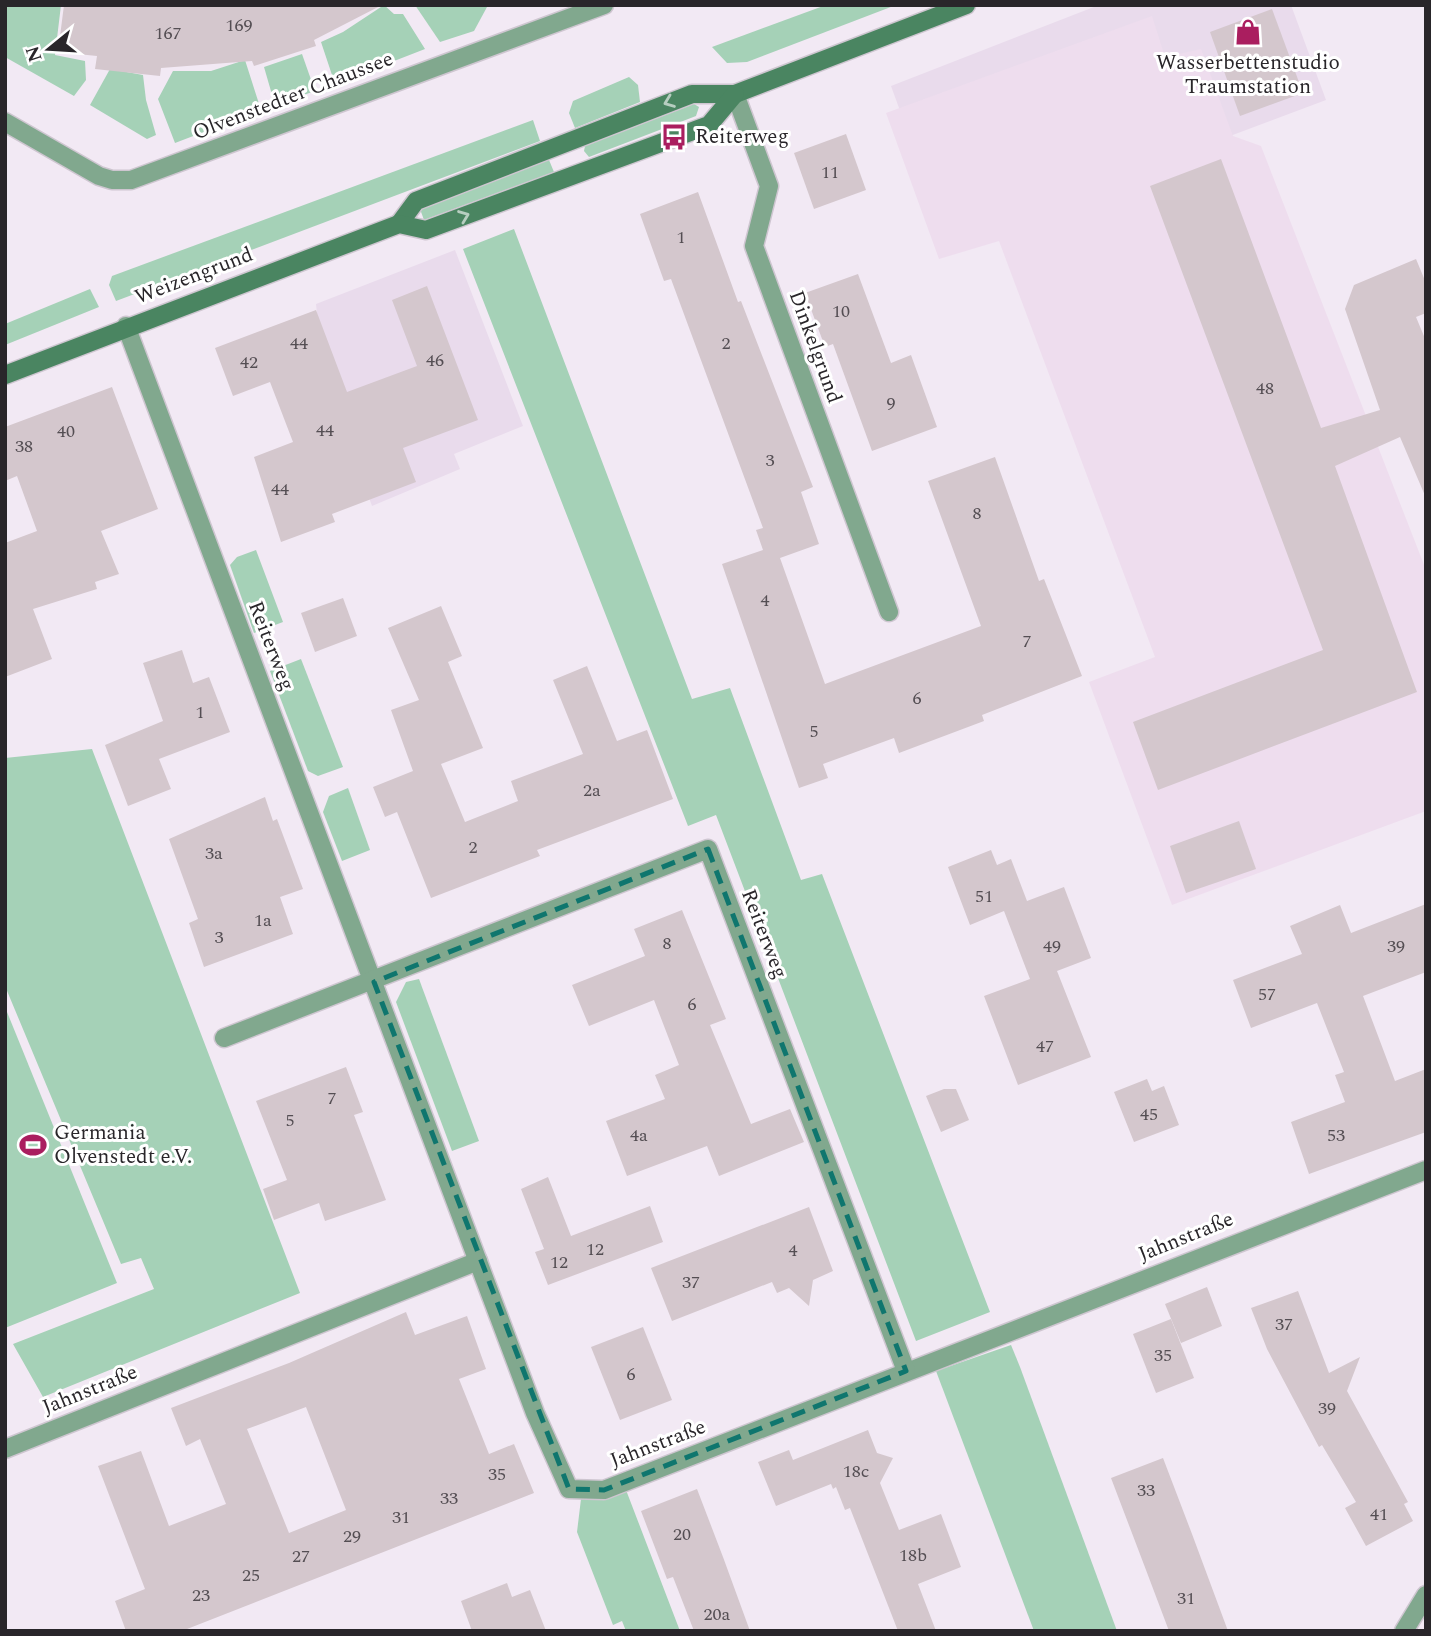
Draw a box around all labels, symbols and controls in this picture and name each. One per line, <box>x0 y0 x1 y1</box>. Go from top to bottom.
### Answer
house number: 169 <box>226 12 253 39</box>
north arrow <box>14 14 84 84</box>
shop icon: Wasserbettenstudio Traumstation <box>1233 17 1263 47</box>
house number: 167 <box>155 20 182 47</box>
text: N <box>18 42 50 66</box>
street label: Olvenstedter Chaussee <box>188 43 398 149</box>
place label: Wasserbettenstudio Traumstation <box>1156 47 1340 103</box>
one-way arrow <box>663 94 675 108</box>
place label: Reiterweg <box>695 121 789 153</box>
bus stop icon: Reiterweg <box>659 122 689 152</box>
house number: 11 <box>821 159 839 186</box>
one-way arrow <box>458 210 470 224</box>
house number: 1 <box>677 224 686 251</box>
street label: Weizengrund <box>130 239 258 313</box>
street label: Dinkelgrund <box>780 286 850 408</box>
house number: 10 <box>832 298 850 325</box>
house number: 44 <box>290 330 308 357</box>
house number: 2 <box>722 330 731 357</box>
house number: 46 <box>426 347 444 374</box>
house number: 42 <box>240 349 258 376</box>
house number: 48 <box>1256 375 1274 402</box>
house number: 9 <box>887 390 896 417</box>
house number: 44 <box>316 417 334 444</box>
house number: 40 <box>57 418 75 445</box>
house number: 38 <box>15 433 33 460</box>
house number: 3 <box>766 447 775 474</box>
house number: 44 <box>271 476 289 503</box>
house number: 8 <box>973 500 982 527</box>
house number: 4 <box>761 587 770 614</box>
street label: Reiterweg <box>239 596 303 696</box>
house number: 7 <box>1023 628 1032 655</box>
house number: 6 <box>913 685 922 712</box>
house number: 1 <box>196 699 205 726</box>
house number: 5 <box>810 718 819 745</box>
house number: 2a <box>583 777 601 804</box>
house number: 2 <box>469 834 478 861</box>
house number: 3a <box>205 840 223 867</box>
house number: 51 <box>975 883 993 910</box>
street label: Reiterweg <box>732 884 796 984</box>
house number: 1a <box>254 907 272 934</box>
house number: 3 <box>215 924 224 951</box>
house number: 8 <box>663 930 672 957</box>
house number: 49 <box>1043 933 1061 960</box>
house number: 39 <box>1387 933 1405 960</box>
house number: 57 <box>1258 981 1276 1008</box>
house number: 6 <box>688 991 697 1018</box>
house number: 47 <box>1036 1033 1054 1060</box>
house number: 7 <box>328 1085 337 1112</box>
house number: 45 <box>1140 1101 1158 1128</box>
house number: 5 <box>286 1107 295 1134</box>
place label: Germania Olvenstedt e.V. <box>54 1117 192 1173</box>
house number: 4a <box>630 1122 648 1149</box>
house number: 53 <box>1327 1122 1345 1149</box>
sports icon: Germania Olvenstedt e.V. <box>18 1130 48 1160</box>
street label: Jahnstraße <box>1133 1203 1239 1271</box>
house number: 12 <box>586 1236 604 1263</box>
house number: 4 <box>789 1237 798 1264</box>
house number: 12 <box>550 1249 568 1276</box>
house number: 37 <box>682 1269 700 1296</box>
house number: 37 <box>1275 1311 1293 1338</box>
house number: 35 <box>1154 1342 1172 1369</box>
street label: Jahnstraße <box>37 1356 143 1424</box>
house number: 6 <box>627 1361 636 1388</box>
house number: 39 <box>1318 1395 1336 1422</box>
street label: Jahnstraße <box>605 1411 711 1477</box>
house number: 18c <box>843 1458 869 1485</box>
house number: 35 <box>488 1461 506 1488</box>
house number: 33 <box>1137 1477 1155 1504</box>
house number: 33 <box>440 1485 458 1512</box>
house number: 41 <box>1370 1501 1388 1528</box>
house number: 31 <box>392 1504 410 1531</box>
house number: 20 <box>673 1521 691 1548</box>
house number: 29 <box>343 1523 361 1550</box>
house number: 18b <box>899 1542 927 1569</box>
house number: 27 <box>292 1543 310 1570</box>
house number: 25 <box>242 1562 260 1589</box>
house number: 23 <box>192 1582 210 1609</box>
house number: 31 <box>1177 1585 1195 1612</box>
house number: 20a <box>704 1601 731 1628</box>

